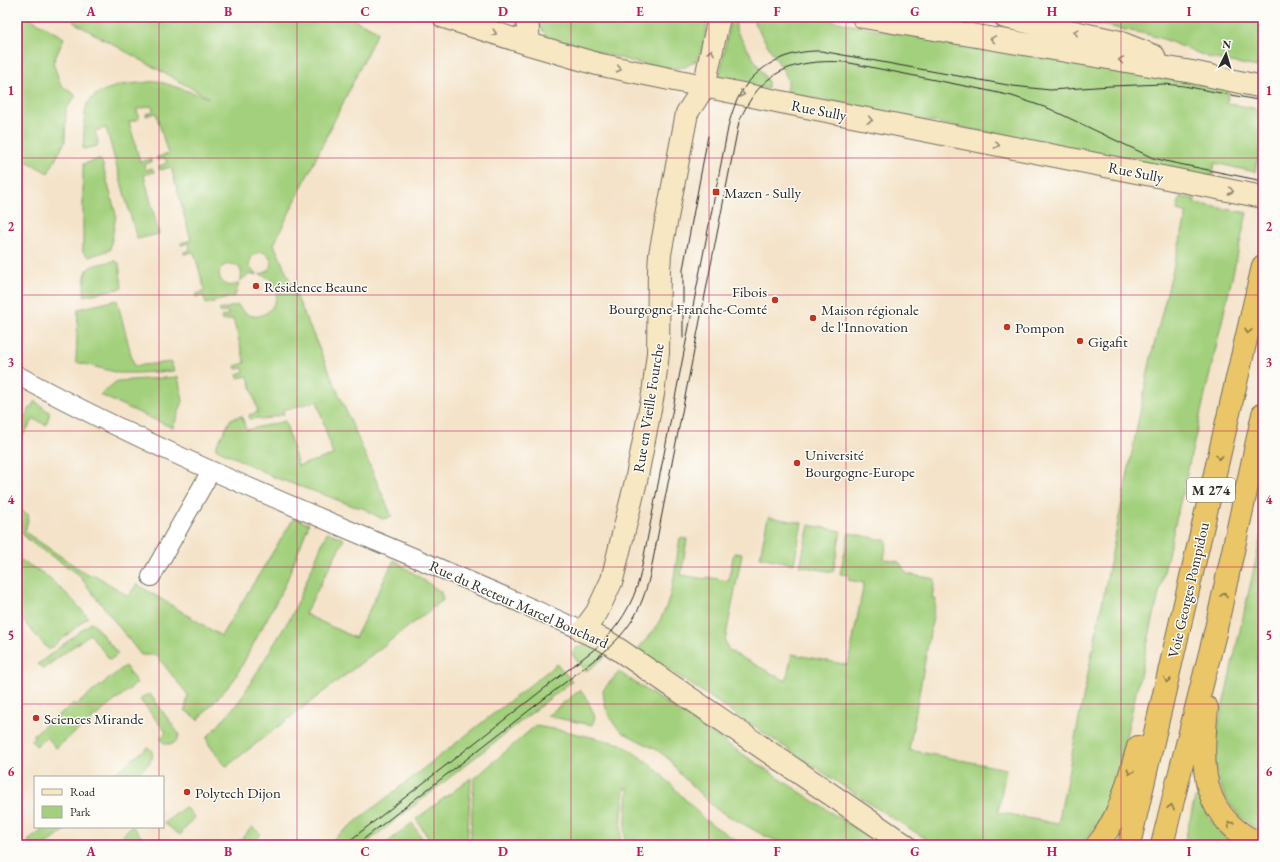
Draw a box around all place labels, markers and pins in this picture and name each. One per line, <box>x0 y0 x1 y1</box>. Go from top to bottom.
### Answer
place label: Mazen - Sully <box>724 183 802 202</box>
marker: Mazen - Sully <box>711 187 721 197</box>
place label: Résidence Beaune <box>264 277 368 296</box>
marker: Résidence Beaune <box>251 281 261 291</box>
place label: Fibois Bourgogne-Franche-Comté <box>609 282 767 318</box>
marker: Fibois Bourgogne-Franche-Comté <box>770 295 780 305</box>
place label: Maison régionale de l'Innovation <box>821 300 919 336</box>
marker: Maison régionale de l'Innovation <box>808 313 818 323</box>
place label: Pompon <box>1015 318 1065 337</box>
marker: Pompon <box>1002 322 1012 332</box>
place label: Gigafit <box>1088 332 1128 351</box>
marker: Gigafit <box>1075 336 1085 346</box>
place label: Université Bourgogne-Europe <box>805 445 915 481</box>
marker: Université Bourgogne-Europe <box>792 458 802 468</box>
place label: Sciences Mirande <box>44 709 144 728</box>
marker: Sciences Mirande <box>31 713 41 723</box>
place label: Polytech Dijon <box>195 783 281 802</box>
marker: Polytech Dijon <box>182 787 192 797</box>

